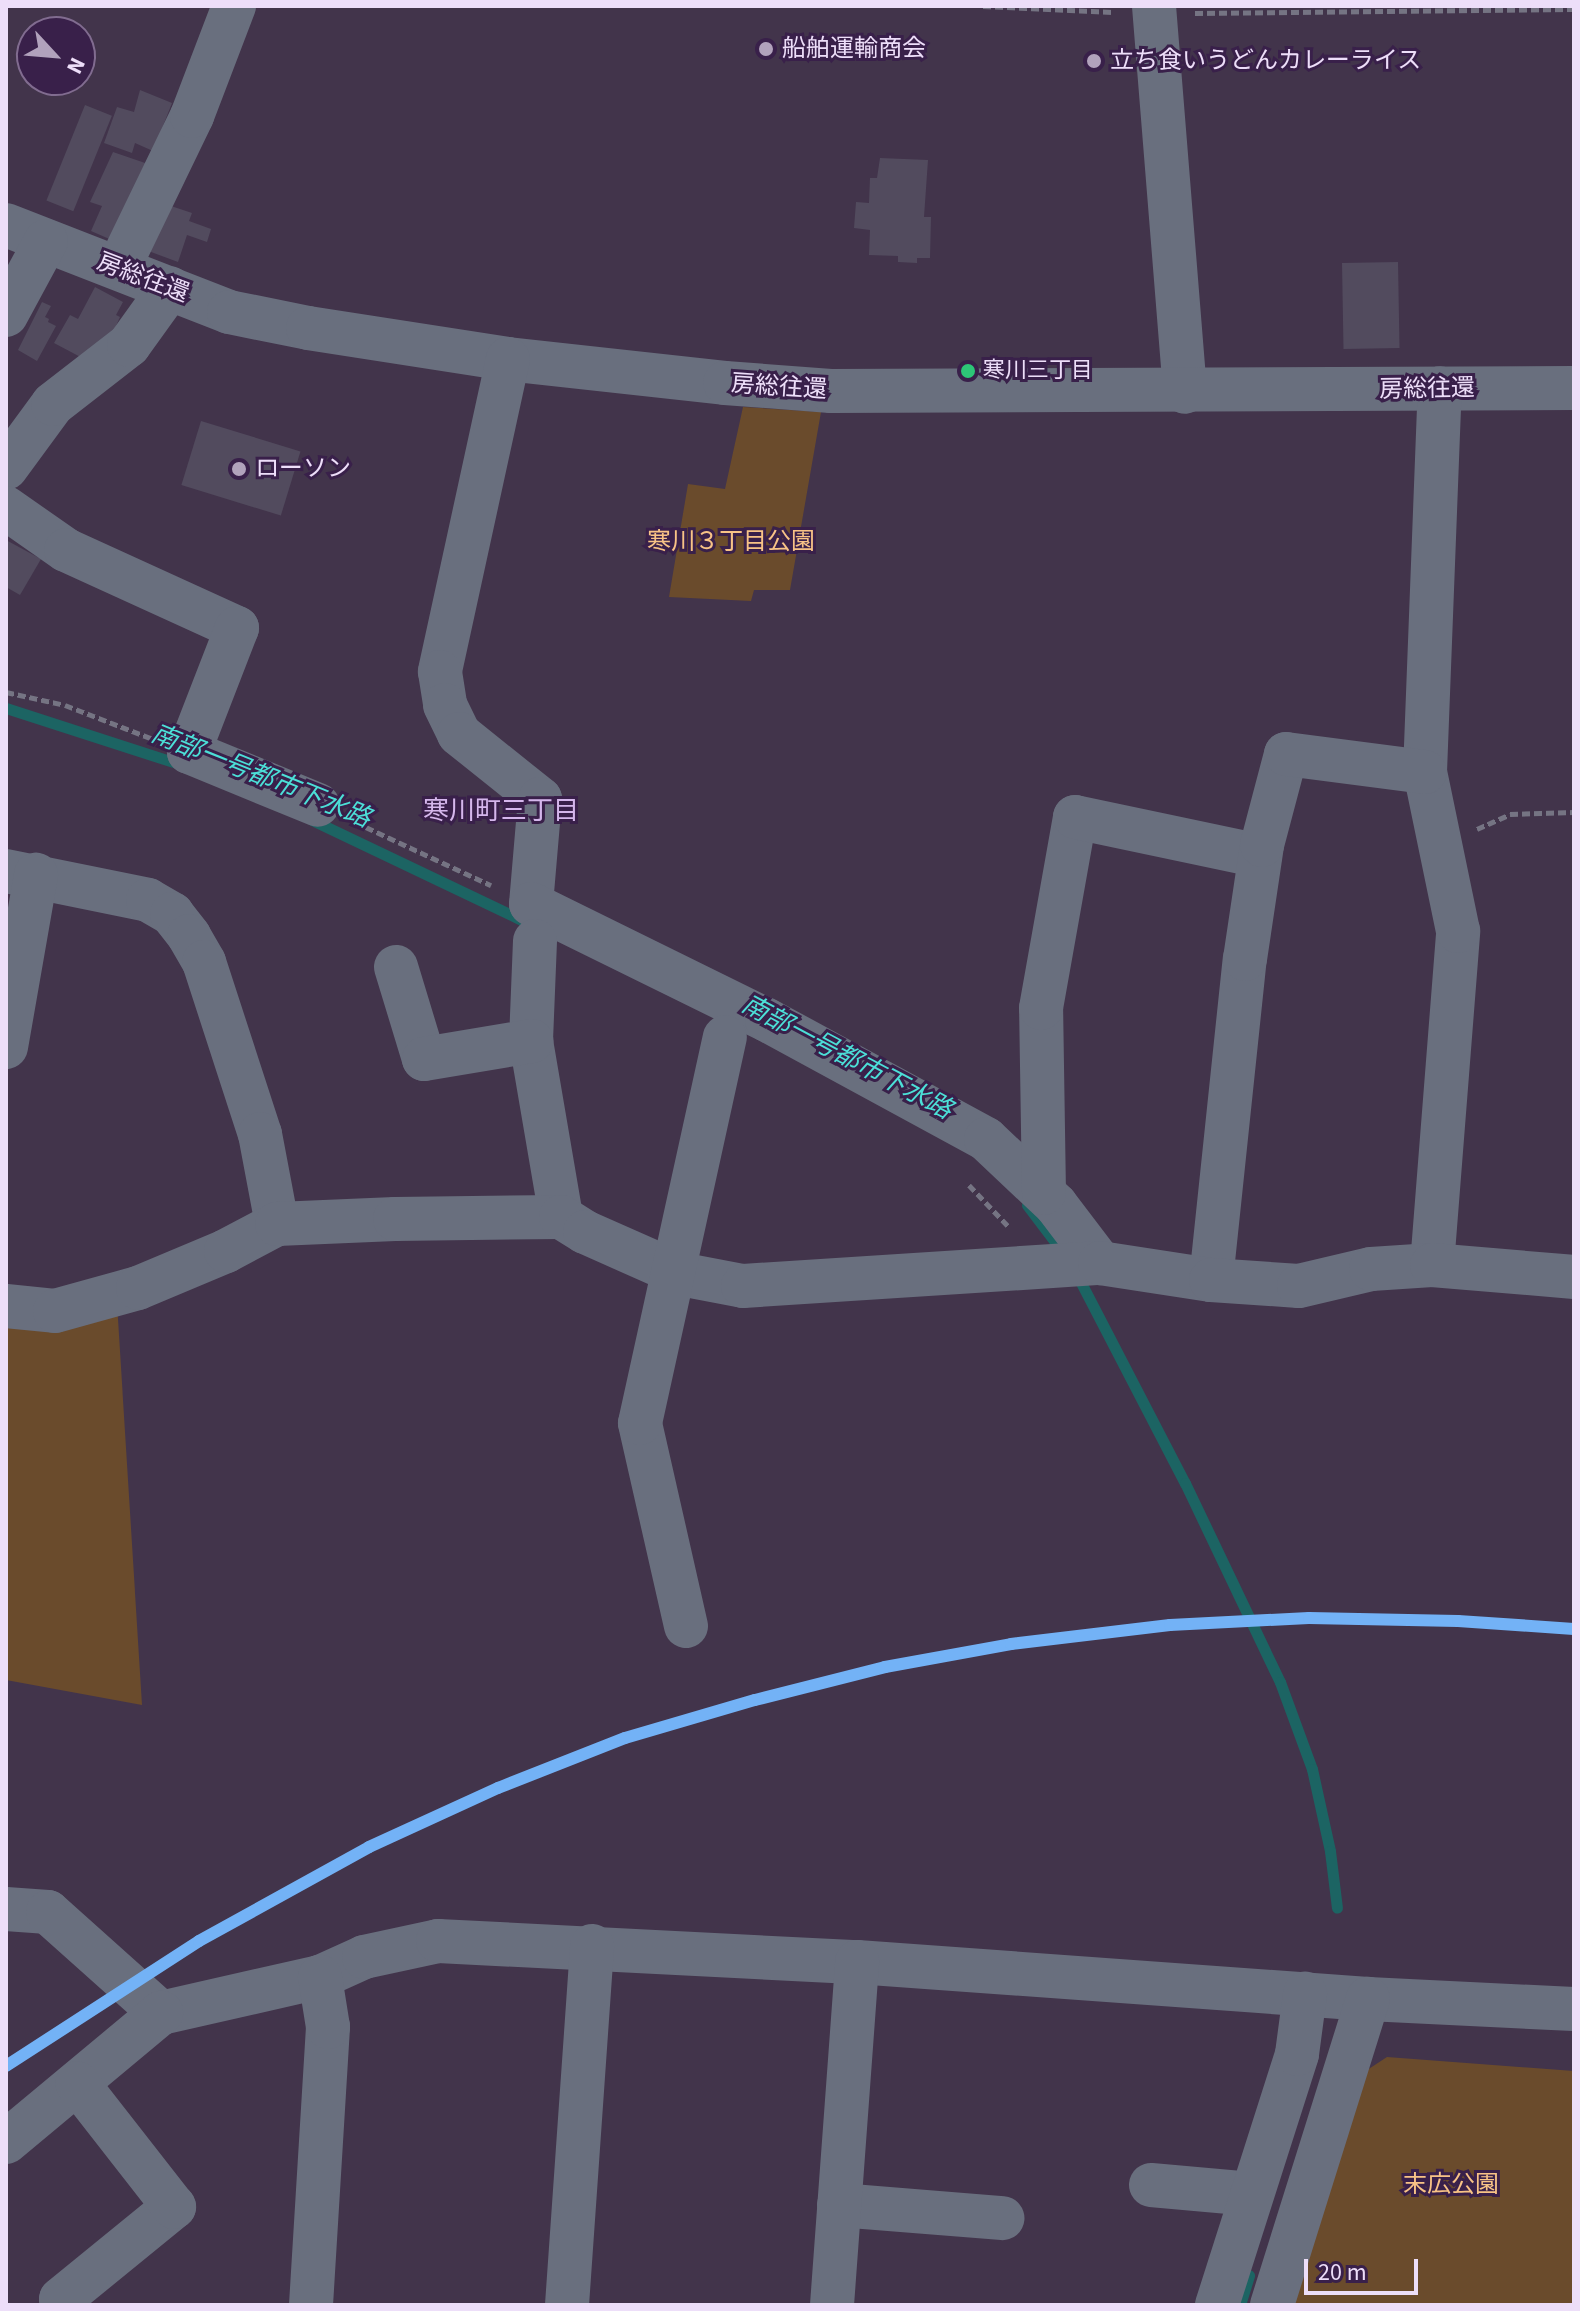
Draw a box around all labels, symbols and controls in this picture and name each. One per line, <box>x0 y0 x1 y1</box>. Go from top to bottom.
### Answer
north arrow <box>16 16 96 96</box>
place label: 船舶運輸商会 <box>782 35 926 63</box>
marker: 船舶運輸商会 <box>757 40 775 58</box>
place label: 立ち食いうどんカレーライス <box>1110 47 1422 75</box>
text: N <box>58 52 93 79</box>
marker: 立ち食いうどんカレーライス <box>1085 52 1103 70</box>
street label: 房総往還 <box>93 247 193 309</box>
place label: 寒川三丁目 <box>983 358 1093 384</box>
marker: 寒川三丁目 <box>960 363 976 379</box>
street label: 房総往還 <box>730 369 828 405</box>
street label: 房総往還 <box>1379 374 1475 404</box>
place label: ローソン <box>255 455 351 483</box>
marker: ローソン <box>230 460 248 478</box>
park label: 寒川３丁目公園 <box>647 528 815 556</box>
water label: 南部一号都市下水路 <box>147 718 375 834</box>
district label: 寒川町三丁目 <box>423 795 579 827</box>
water label: 南部一号都市下水路 <box>736 988 958 1126</box>
park label: 末広公園 <box>1403 2171 1499 2199</box>
scale bar <box>1308 2243 1422 2293</box>
text: 20 m <box>1318 2255 1367 2290</box>

